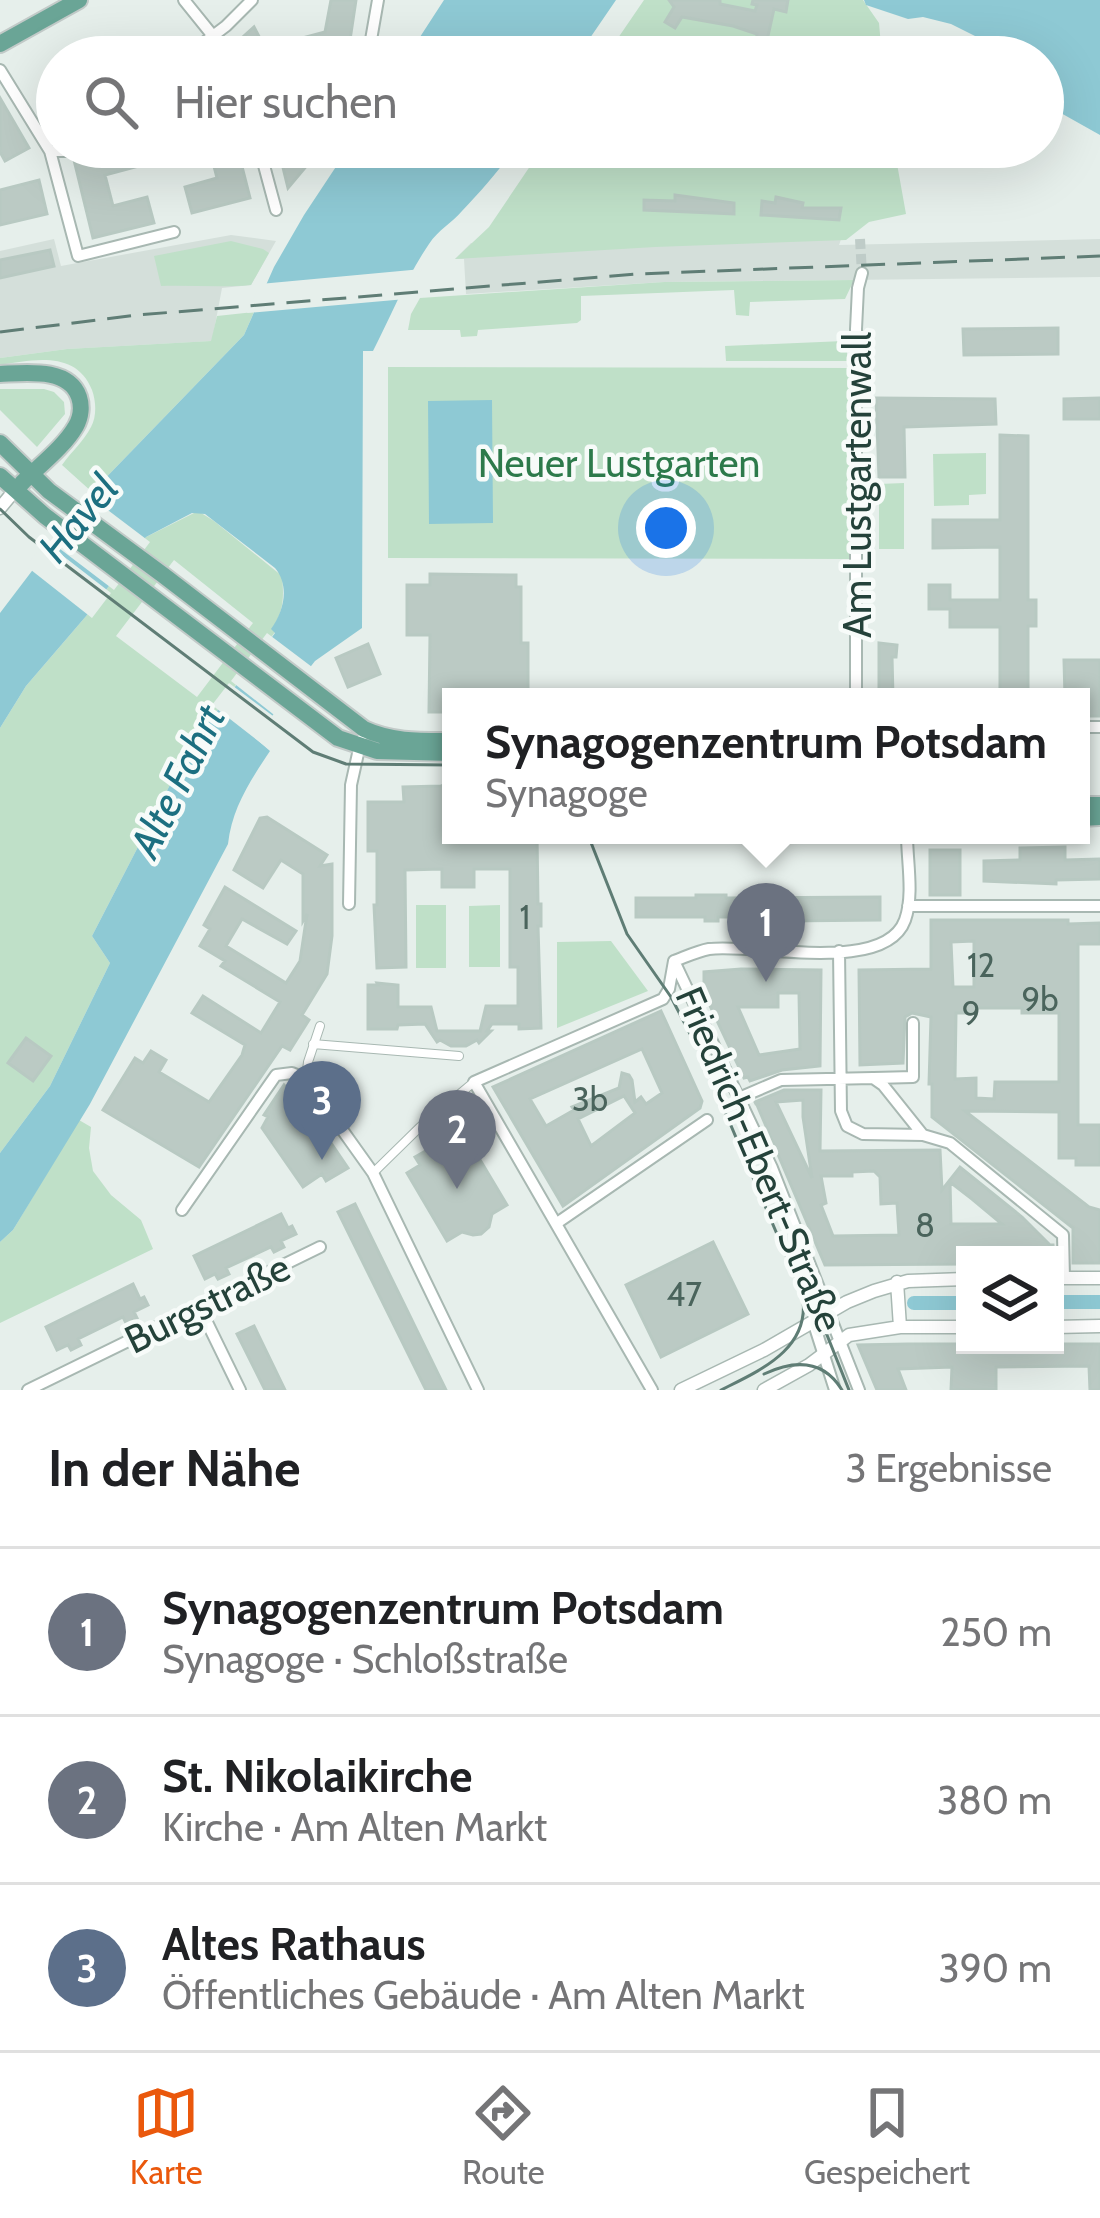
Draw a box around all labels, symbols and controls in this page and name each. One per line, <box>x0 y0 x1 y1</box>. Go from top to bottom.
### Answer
search box <box>36 36 1064 168</box>
icon: search <box>78 69 144 135</box>
text: Hier suchen <box>174 75 398 129</box>
street label: Am Lustgartenwall <box>833 332 881 638</box>
park label: Neuer Lustgarten <box>478 439 760 487</box>
water label: Havel <box>27 463 129 573</box>
your location <box>636 498 696 558</box>
popup <box>442 688 1090 844</box>
water label: Alte Fahrt <box>117 696 237 867</box>
text: Synagogenzentrum Potsdam <box>485 715 1047 769</box>
text: Synagoge <box>485 769 648 817</box>
pin: 1 <box>727 883 805 982</box>
house number: 1 <box>520 897 530 937</box>
house number: 12 <box>967 945 995 985</box>
street label: Friedrich-Ebert-Straße <box>666 979 854 1339</box>
house number: 9b <box>1021 979 1059 1019</box>
house number: 9 <box>962 993 980 1033</box>
pin: 3 <box>283 1061 361 1160</box>
house number: 3b <box>572 1079 608 1119</box>
pin: 2 <box>418 1090 496 1189</box>
house number: 8 <box>915 1205 935 1245</box>
street label: Burgstraße <box>117 1243 297 1363</box>
map controls <box>956 1246 1064 1354</box>
button: layers <box>956 1246 1064 1354</box>
house number: 47 <box>666 1274 702 1314</box>
text: In der Nähe <box>48 1437 301 1499</box>
text: 3 Ergebnisse <box>845 1444 1052 1492</box>
text: Synagogenzentrum Potsdam <box>162 1581 724 1635</box>
text: 1 <box>80 1608 94 1656</box>
text: 250 m <box>940 1608 1052 1656</box>
text: Synagoge · Schloßstraße <box>162 1635 568 1683</box>
text: St. Nikolaikirche <box>162 1749 472 1803</box>
text: 2 <box>77 1776 97 1824</box>
text: 380 m <box>937 1776 1052 1824</box>
text: Kirche · Am Alten Markt <box>162 1803 547 1851</box>
text: Altes Rathaus <box>162 1917 426 1971</box>
text: 3 <box>76 1944 98 1992</box>
text: 390 m <box>939 1944 1052 1992</box>
text: Öffentliches Gebäude · Am Alten Markt <box>162 1971 805 2019</box>
tab: Karte <box>130 2080 203 2192</box>
tab: Route <box>462 2080 545 2192</box>
tab: Gespeichert <box>804 2080 970 2192</box>

